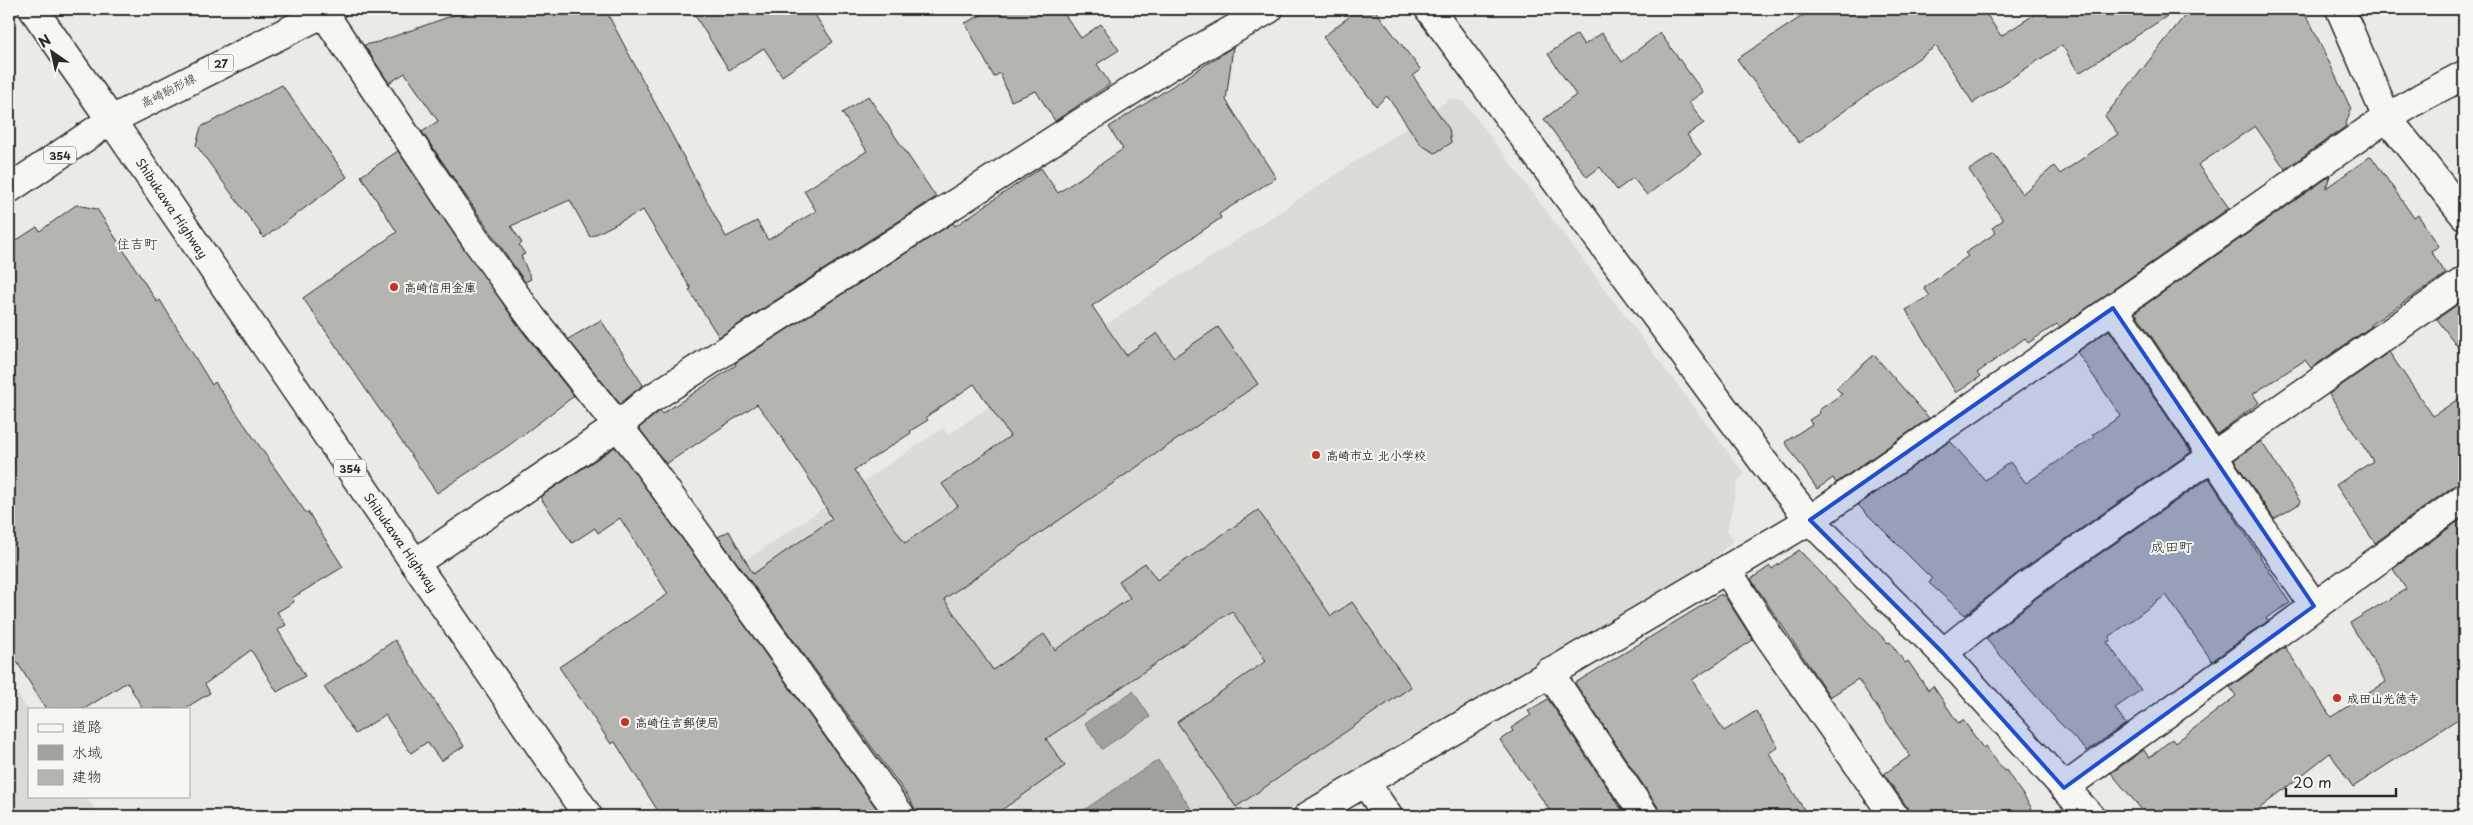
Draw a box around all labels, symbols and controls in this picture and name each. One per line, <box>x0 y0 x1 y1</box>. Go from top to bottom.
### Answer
north arrow <box>28 28 78 78</box>
text: N <box>34 29 55 53</box>
road number: 27 <box>208 54 234 72</box>
street label: 高崎駒形線 <box>137 68 199 112</box>
road number: 354 <box>44 146 76 164</box>
street label: Shibukawa Highway <box>132 154 212 262</box>
district label: 住吉町 <box>116 233 158 254</box>
place label: 高崎信用金庫 <box>404 278 476 296</box>
marker: 高崎信用金庫 <box>388 281 400 293</box>
place label: 高崎市立 北小学校 <box>1326 446 1426 464</box>
marker: 高崎市立 北小学校 <box>1310 449 1322 461</box>
road number: 354 <box>334 459 366 476</box>
street label: Shibukawa Highway <box>360 489 442 595</box>
district label: 成田町 <box>2151 536 2193 557</box>
place label: 成田山光徳寺 <box>2347 689 2419 707</box>
marker: 成田山光徳寺 <box>2331 692 2343 704</box>
legend <box>28 708 190 798</box>
place label: 高崎住吉郵便局 <box>635 713 719 731</box>
text: 道路 <box>72 714 102 737</box>
marker: 高崎住吉郵便局 <box>619 716 631 728</box>
text: 水域 <box>72 740 102 763</box>
text: 建物 <box>72 764 102 787</box>
scale bar <box>2286 765 2396 797</box>
text: 20 m <box>2293 770 2332 793</box>

